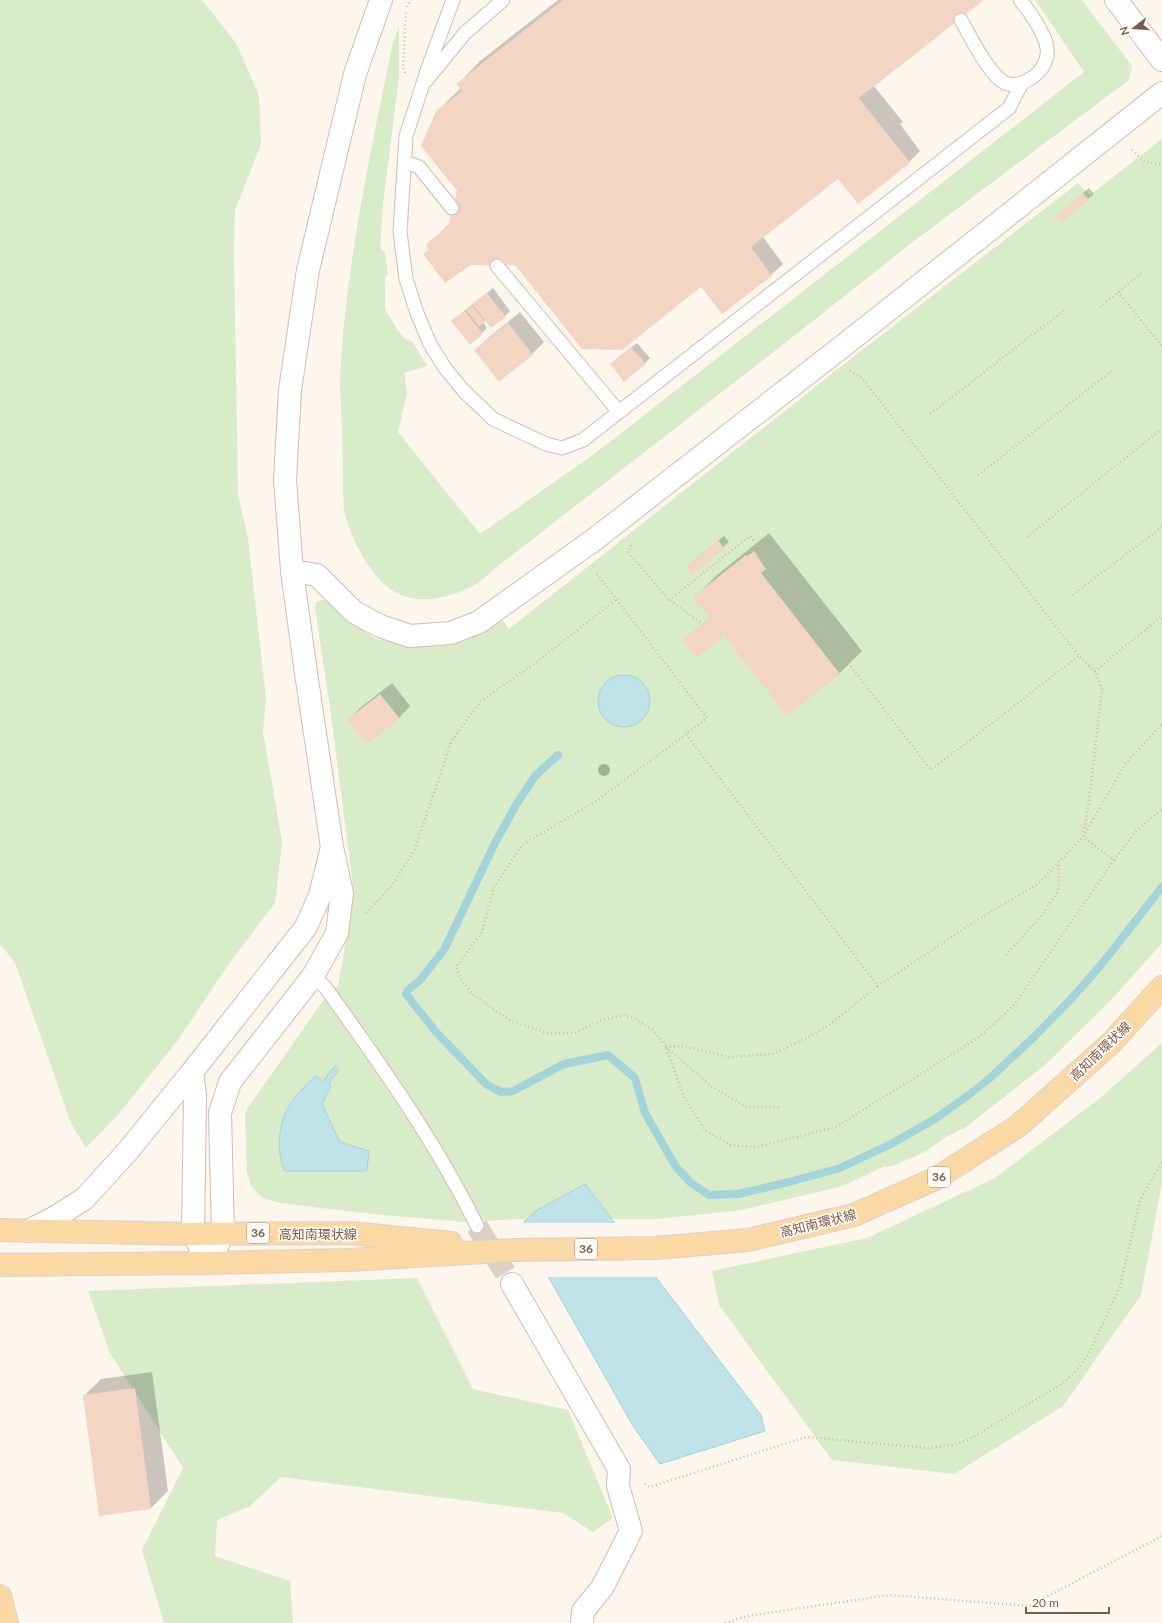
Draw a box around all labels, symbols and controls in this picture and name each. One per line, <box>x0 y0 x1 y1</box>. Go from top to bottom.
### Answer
north arrow <box>1114 8 1154 48</box>
text: N <box>1117 25 1131 37</box>
street label: 高知南環状線 <box>1066 1018 1134 1084</box>
road number: 36 <box>928 1167 950 1187</box>
street label: 高知南環状線 <box>778 1206 858 1240</box>
road number: 36 <box>247 1223 269 1243</box>
street label: 高知南環状線 <box>279 1226 357 1242</box>
road number: 36 <box>575 1239 597 1259</box>
scale bar <box>1026 1589 1109 1615</box>
text: 20 m <box>1032 1595 1059 1610</box>

